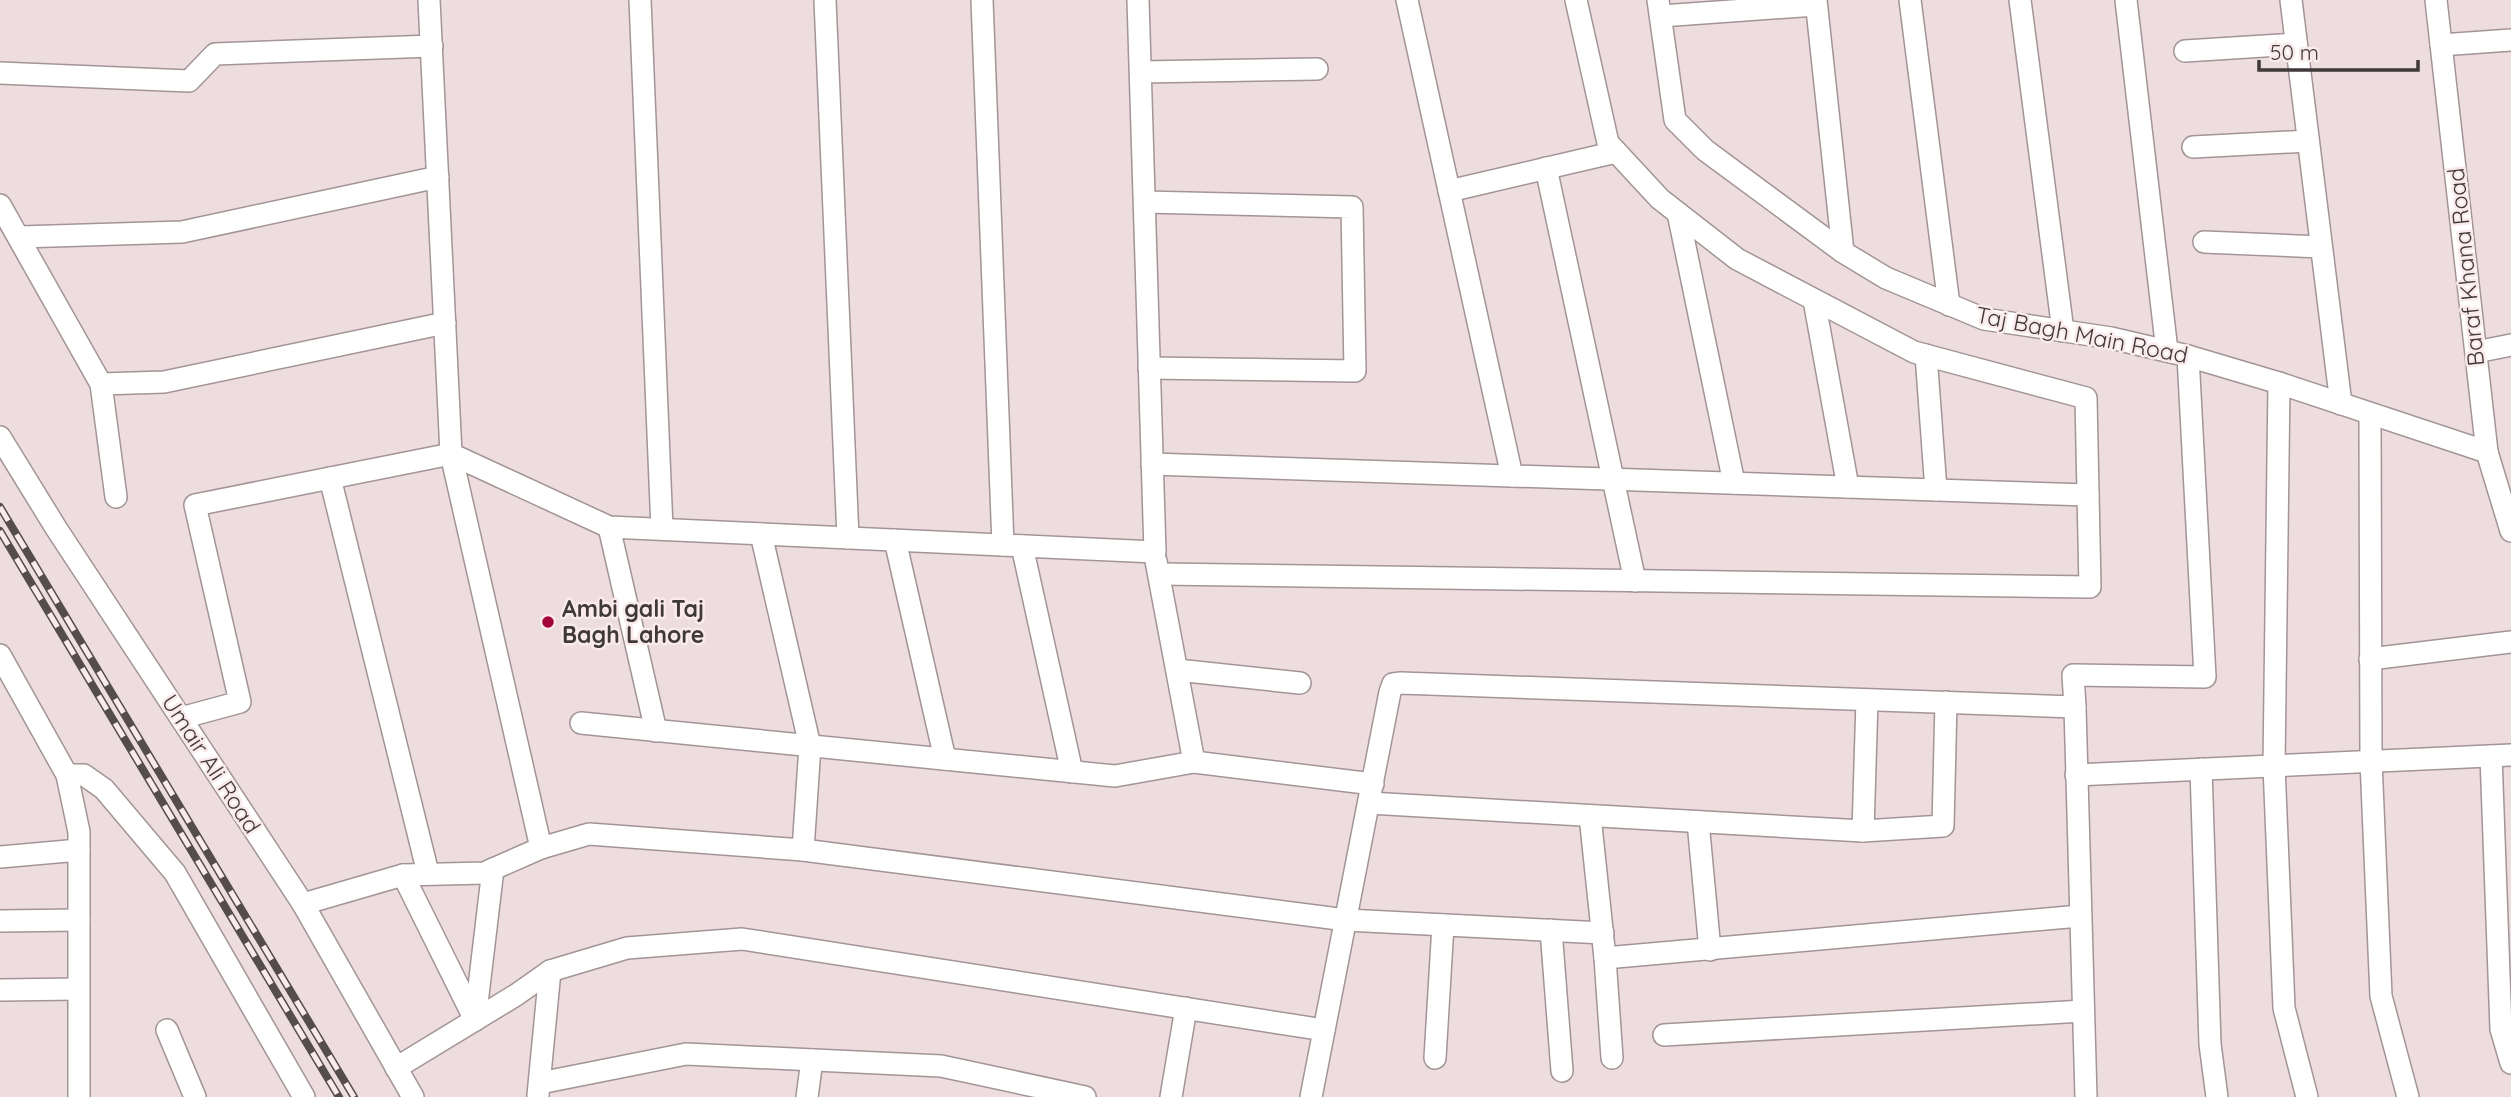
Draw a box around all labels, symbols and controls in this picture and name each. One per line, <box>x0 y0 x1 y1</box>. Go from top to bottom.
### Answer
scale bar <box>2259 28 2418 72</box>
text: 50 m <box>2270 39 2319 65</box>
street label: Baraf Khana Road <box>2441 167 2490 368</box>
street label: Taj Bagh Main Road <box>1974 300 2190 369</box>
place label: Ambi gali Taj Bagh Lahore <box>562 594 704 649</box>
marker: Ambi gali Taj Bagh Lahore <box>540 614 556 630</box>
street label: Umair Ali Road <box>156 689 267 839</box>

